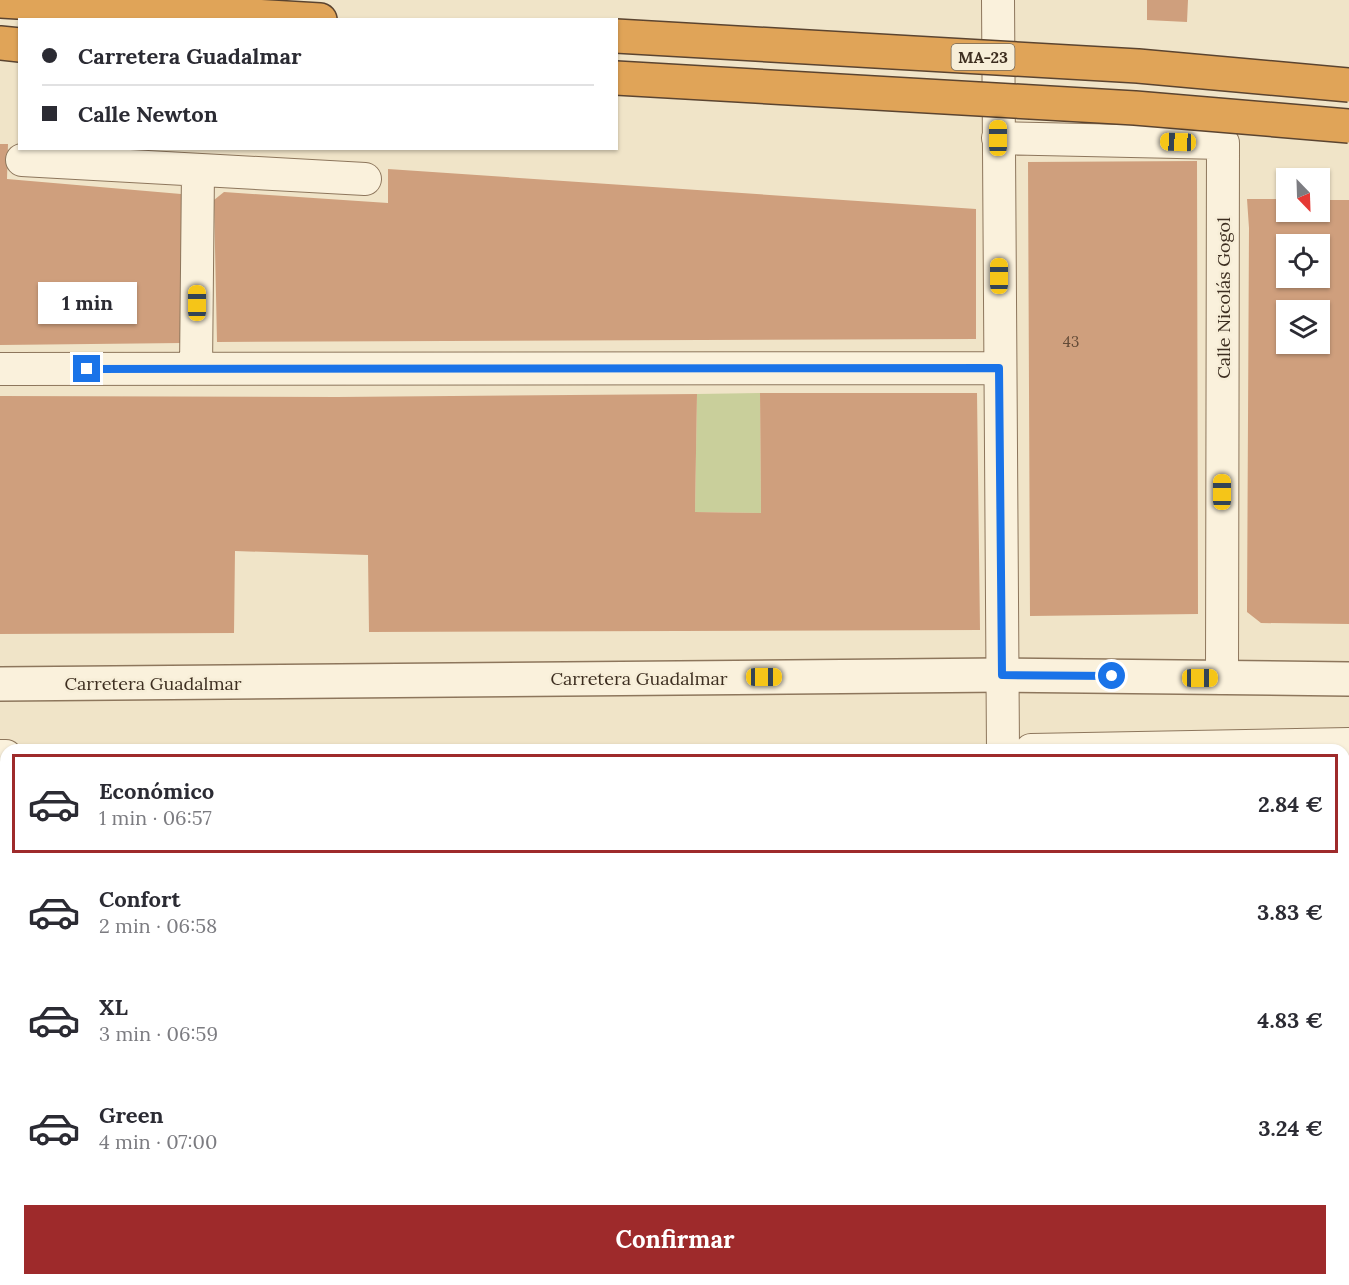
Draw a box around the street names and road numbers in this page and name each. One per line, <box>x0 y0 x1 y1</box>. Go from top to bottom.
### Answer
road number: MA-23 <box>952 44 1014 70</box>
street label: Calle Nicolás Gogol <box>1212 217 1235 379</box>
street label: Carretera Guadalmar <box>550 667 728 690</box>
street label: Carretera Guadalmar <box>64 672 242 695</box>

